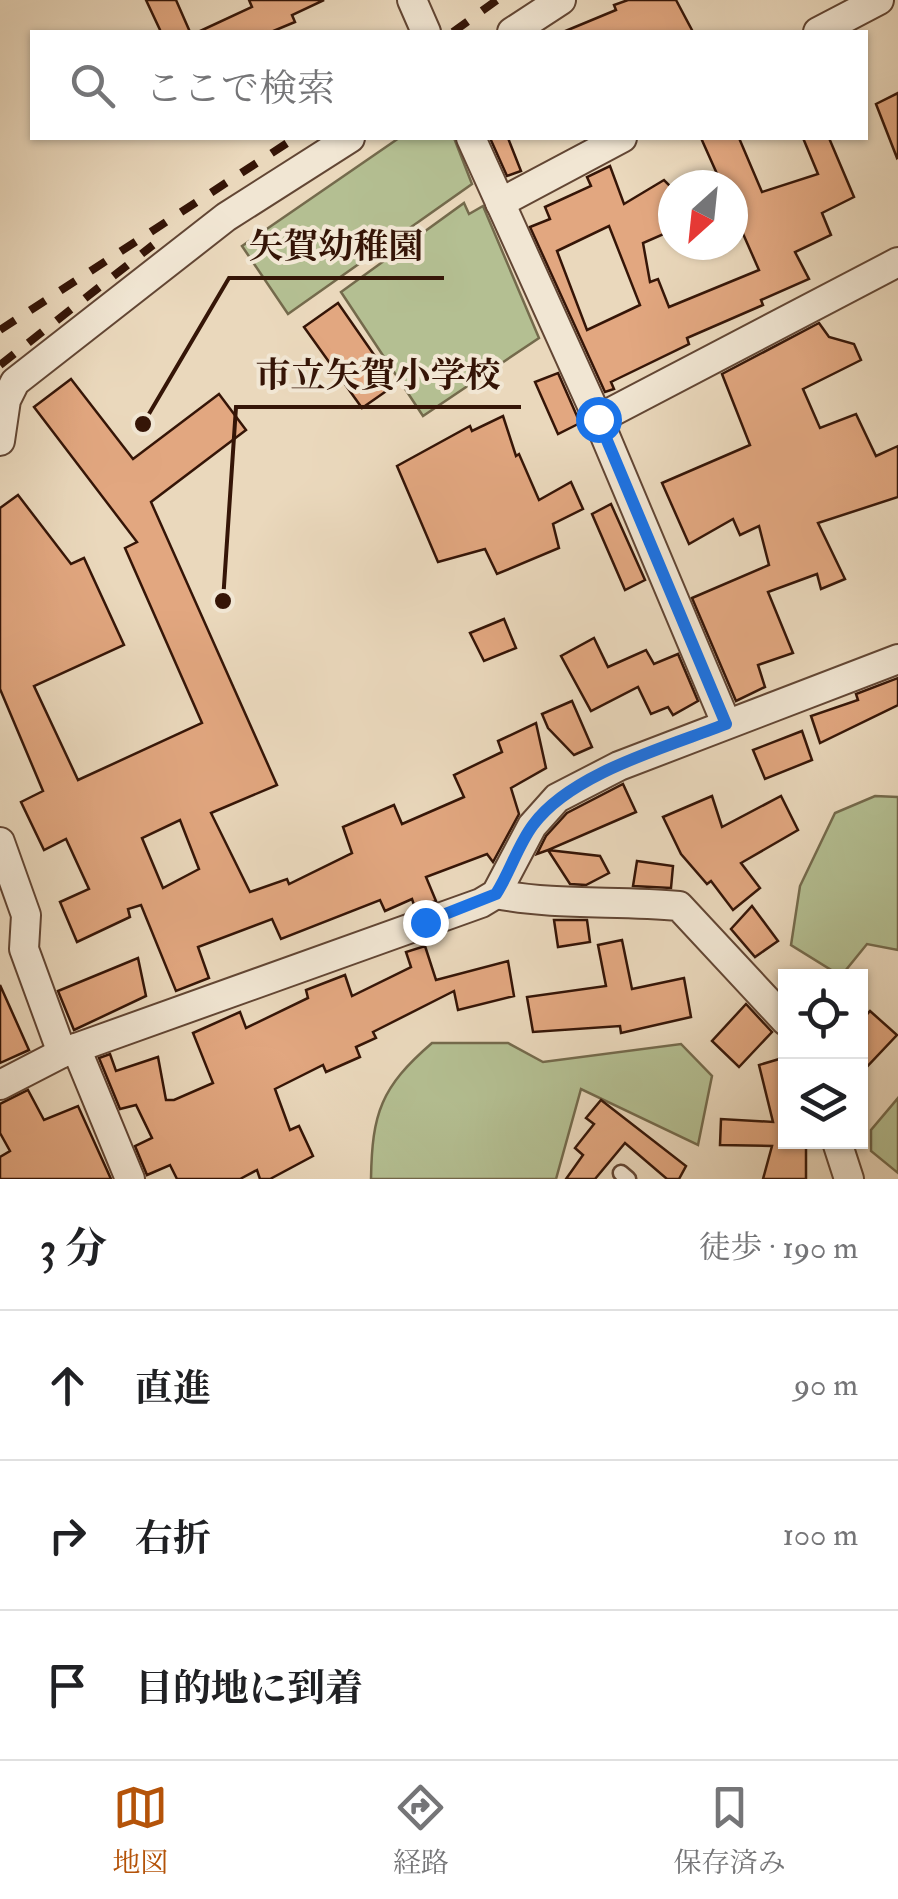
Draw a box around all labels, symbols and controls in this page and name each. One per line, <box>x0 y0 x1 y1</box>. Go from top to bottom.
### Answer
search box <box>30 30 868 140</box>
icon: search <box>65 58 120 113</box>
text: ここで検索 <box>145 65 335 113</box>
north arrow <box>658 170 748 260</box>
callout: 矢賀幼稚園 <box>229 213 444 278</box>
text: 矢賀幼稚園 <box>248 225 424 269</box>
callout: 市立矢賀小学校 <box>236 342 521 407</box>
text: 市立矢賀小学校 <box>255 354 501 398</box>
route start <box>576 397 622 443</box>
route end <box>403 900 449 946</box>
map controls <box>778 969 868 1149</box>
button: locate <box>778 969 868 1059</box>
button: layers <box>778 1059 868 1149</box>
text: 3 分 <box>40 1223 107 1275</box>
text: 徒歩 · 190 m <box>699 1228 858 1268</box>
icon: ahead <box>40 1358 95 1413</box>
text: 直進 <box>135 1365 211 1413</box>
text: 90 m <box>794 1365 858 1405</box>
icon: right <box>40 1508 95 1563</box>
text: 右折 <box>135 1515 211 1563</box>
text: 100 m <box>782 1515 858 1555</box>
icon: arrive <box>40 1658 95 1713</box>
text: 目的地に到着 <box>135 1665 363 1713</box>
tab: 地図 <box>112 1780 168 1881</box>
tab: 経路 <box>393 1780 449 1881</box>
tab: 保存済み <box>674 1780 786 1881</box>

